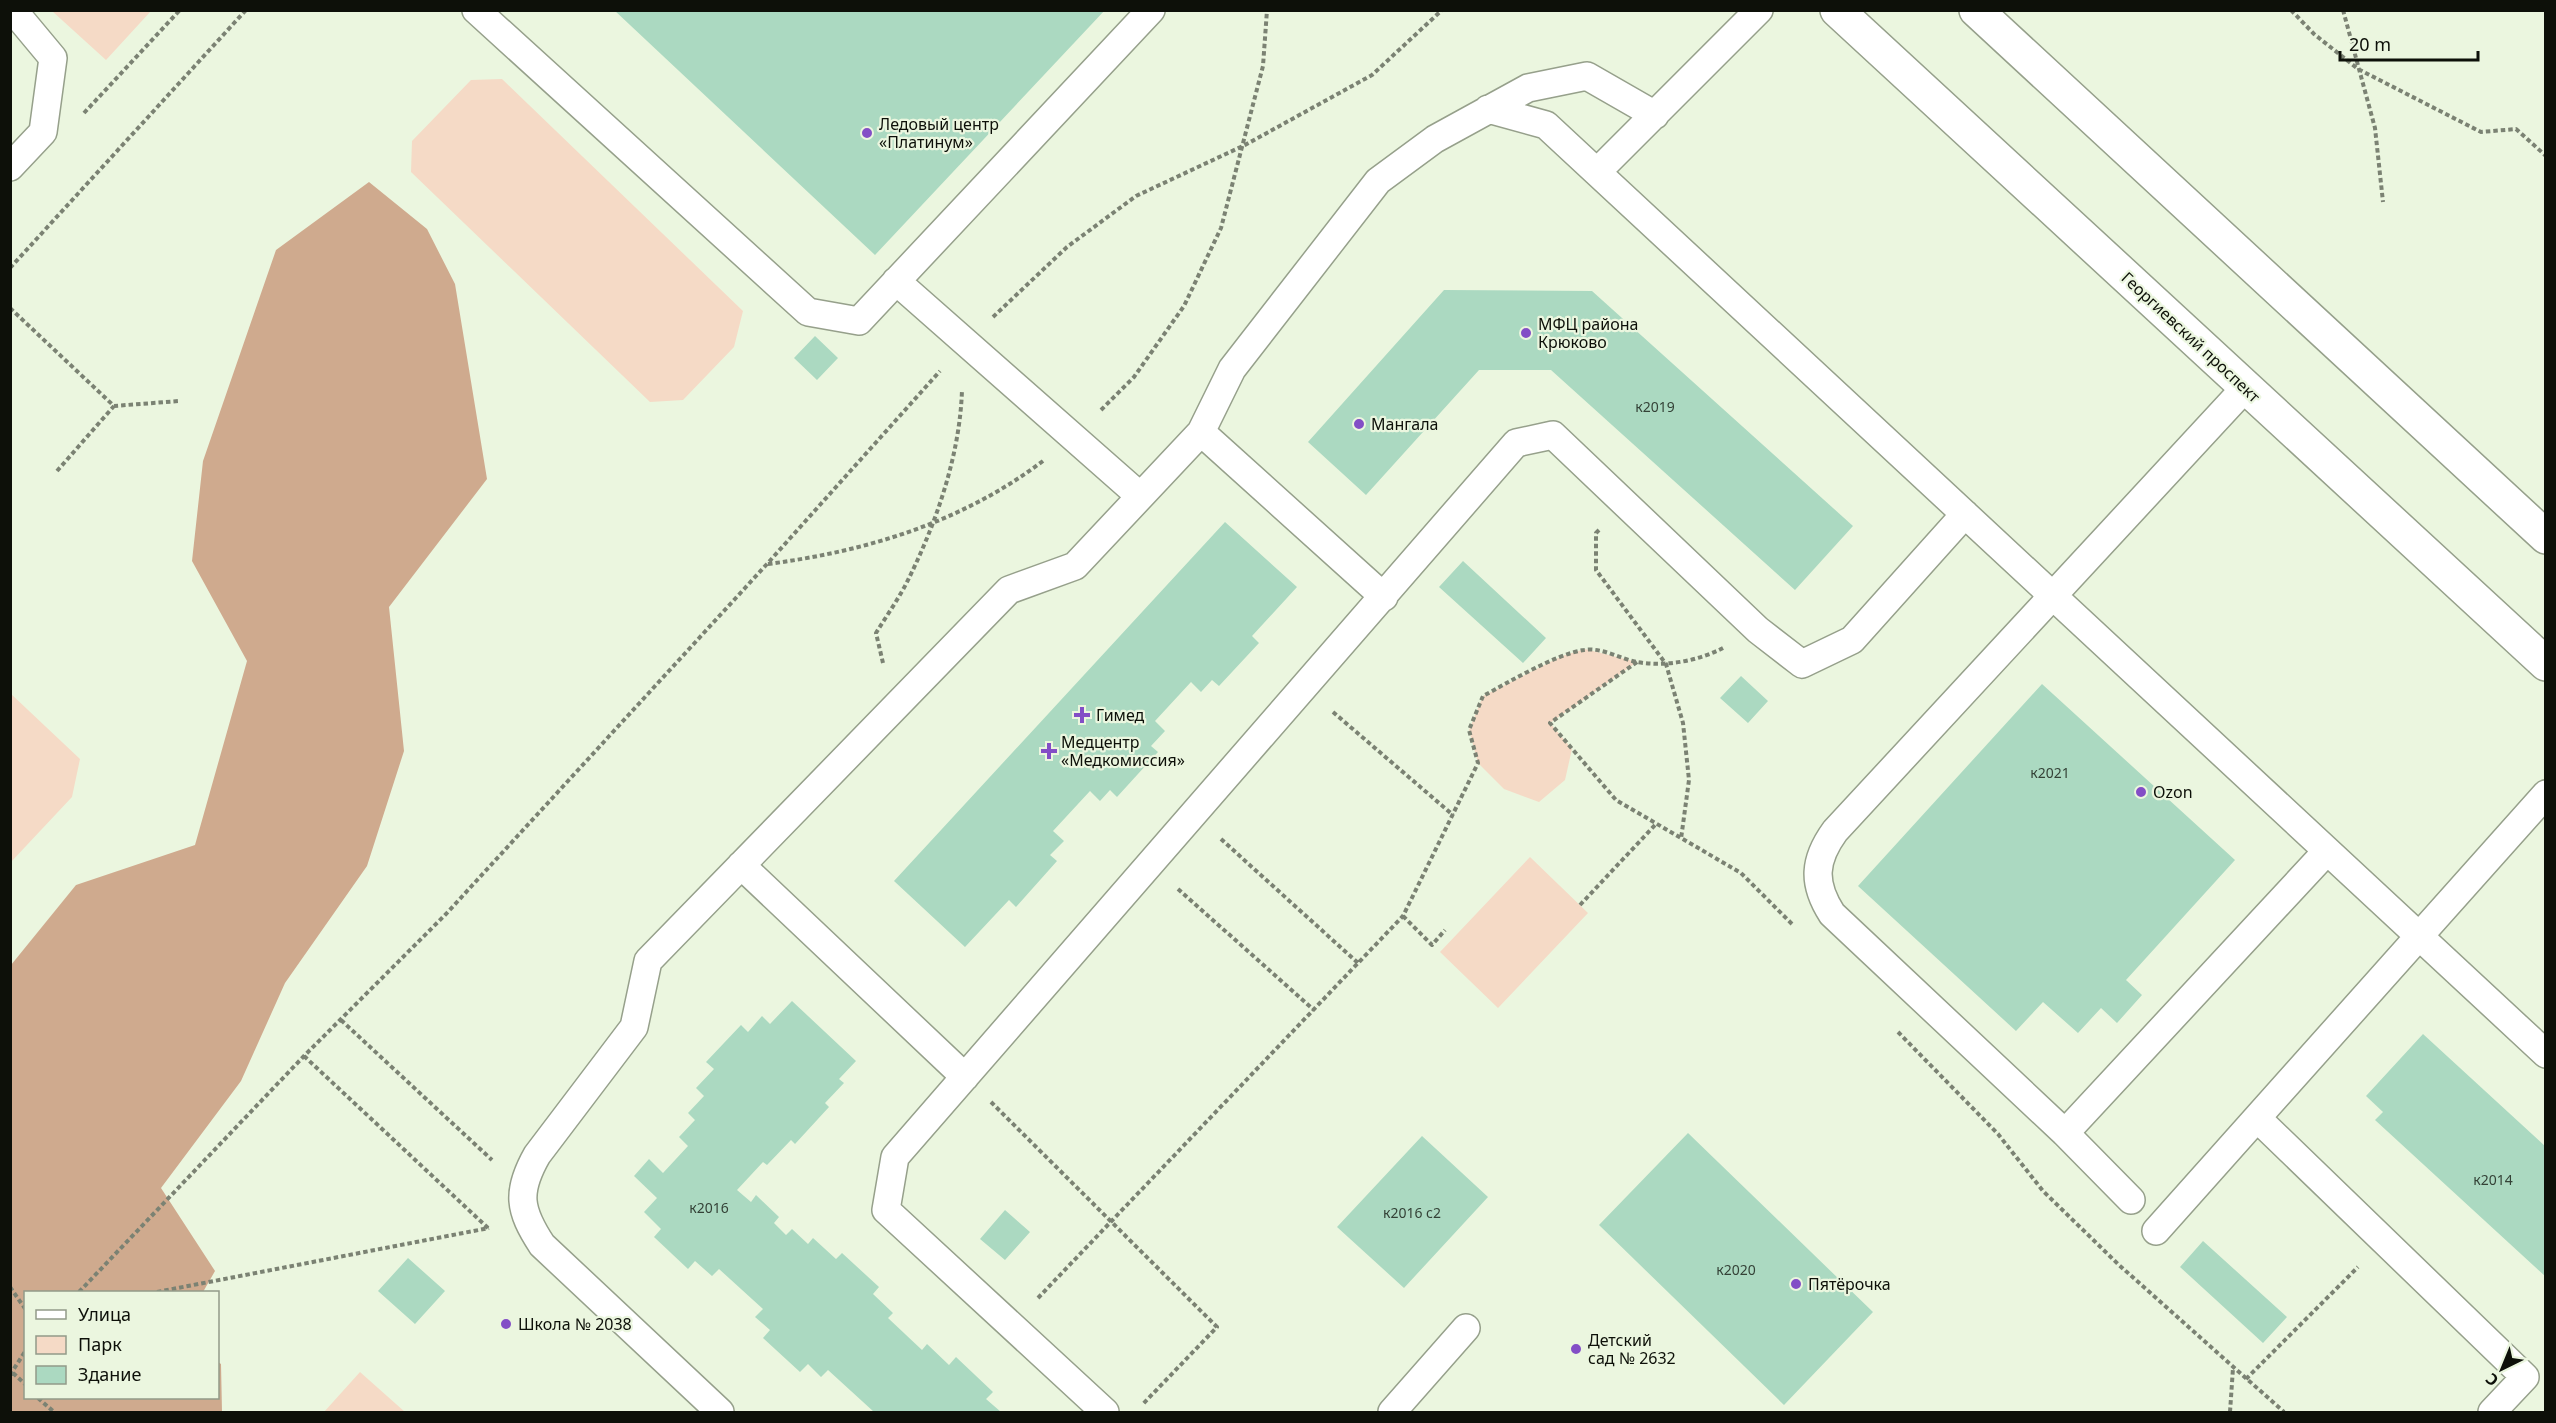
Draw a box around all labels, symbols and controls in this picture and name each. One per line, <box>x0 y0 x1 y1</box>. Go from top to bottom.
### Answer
scale bar <box>2340 24 2478 62</box>
text: 20 m <box>2349 32 2391 56</box>
place label: Ледовый центр «Платинум» <box>879 113 999 153</box>
marker: Ледовый центр «Платинум» <box>860 126 874 140</box>
street label: Георгиевский проспект <box>2117 267 2265 407</box>
place label: МФЦ района Крюково <box>1538 313 1638 353</box>
marker: МФЦ района Крюково <box>1519 326 1533 340</box>
house number: к2019 <box>1635 397 1675 416</box>
place label: Мангала <box>1371 413 1438 435</box>
marker: Мангала <box>1352 417 1366 431</box>
place label: Гимед <box>1096 704 1145 726</box>
marker: Гимед <box>1073 706 1091 724</box>
place label: Медцентр «Медкомиссия» <box>1061 731 1185 771</box>
marker: Медцентр «Медкомиссия» <box>1042 744 1056 758</box>
house number: к2021 <box>2030 763 2070 782</box>
place label: Ozon <box>2153 781 2193 803</box>
marker: Ozon <box>2134 785 2148 799</box>
house number: к2014 <box>2473 1170 2513 1189</box>
house number: к2016 <box>689 1198 729 1217</box>
house number: к2016 с2 <box>1383 1203 1441 1222</box>
house number: к2020 <box>1716 1260 1756 1279</box>
place label: Пятёрочка <box>1808 1273 1891 1295</box>
marker: Пятёрочка <box>1789 1277 1803 1291</box>
legend <box>24 1291 219 1399</box>
text: Улица <box>78 1302 131 1326</box>
place label: Школа № 2038 <box>518 1313 632 1335</box>
marker: Школа № 2038 <box>499 1317 513 1331</box>
place label: Детский сад № 2632 <box>1588 1329 1676 1369</box>
text: Парк <box>78 1332 122 1356</box>
north arrow <box>2472 1339 2532 1399</box>
marker: Детский сад № 2632 <box>1569 1342 1583 1356</box>
text: Здание <box>78 1362 142 1386</box>
text: С <box>2480 1368 2503 1392</box>

